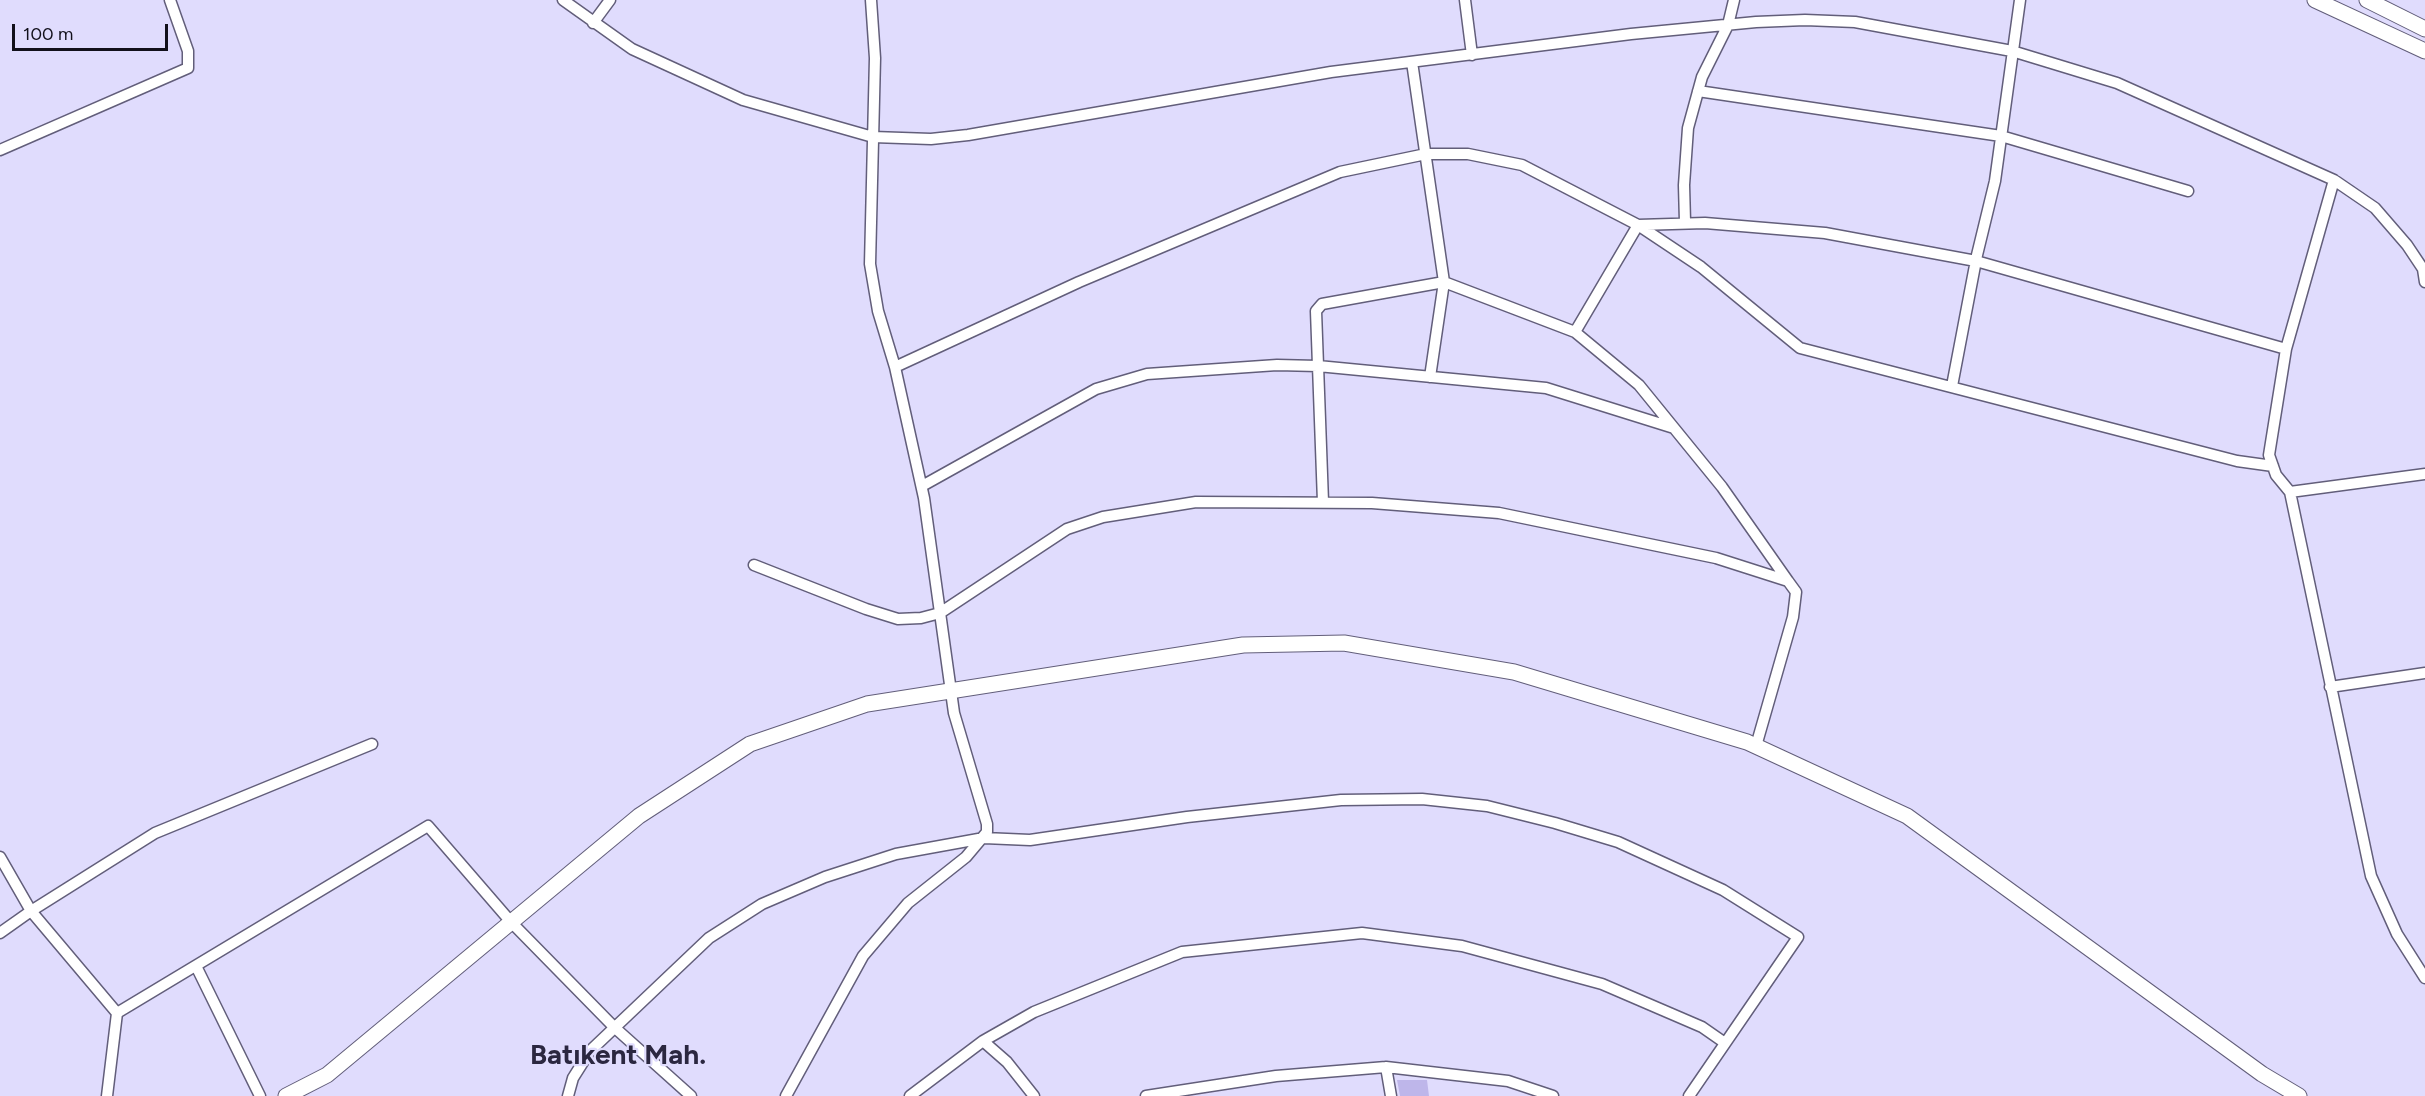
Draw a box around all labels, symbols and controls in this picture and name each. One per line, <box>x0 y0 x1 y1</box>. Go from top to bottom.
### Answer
scale bar <box>15 12 171 50</box>
text: 100 m <box>23 23 73 45</box>
district label: Batıkent Mah. <box>530 1039 706 1073</box>

